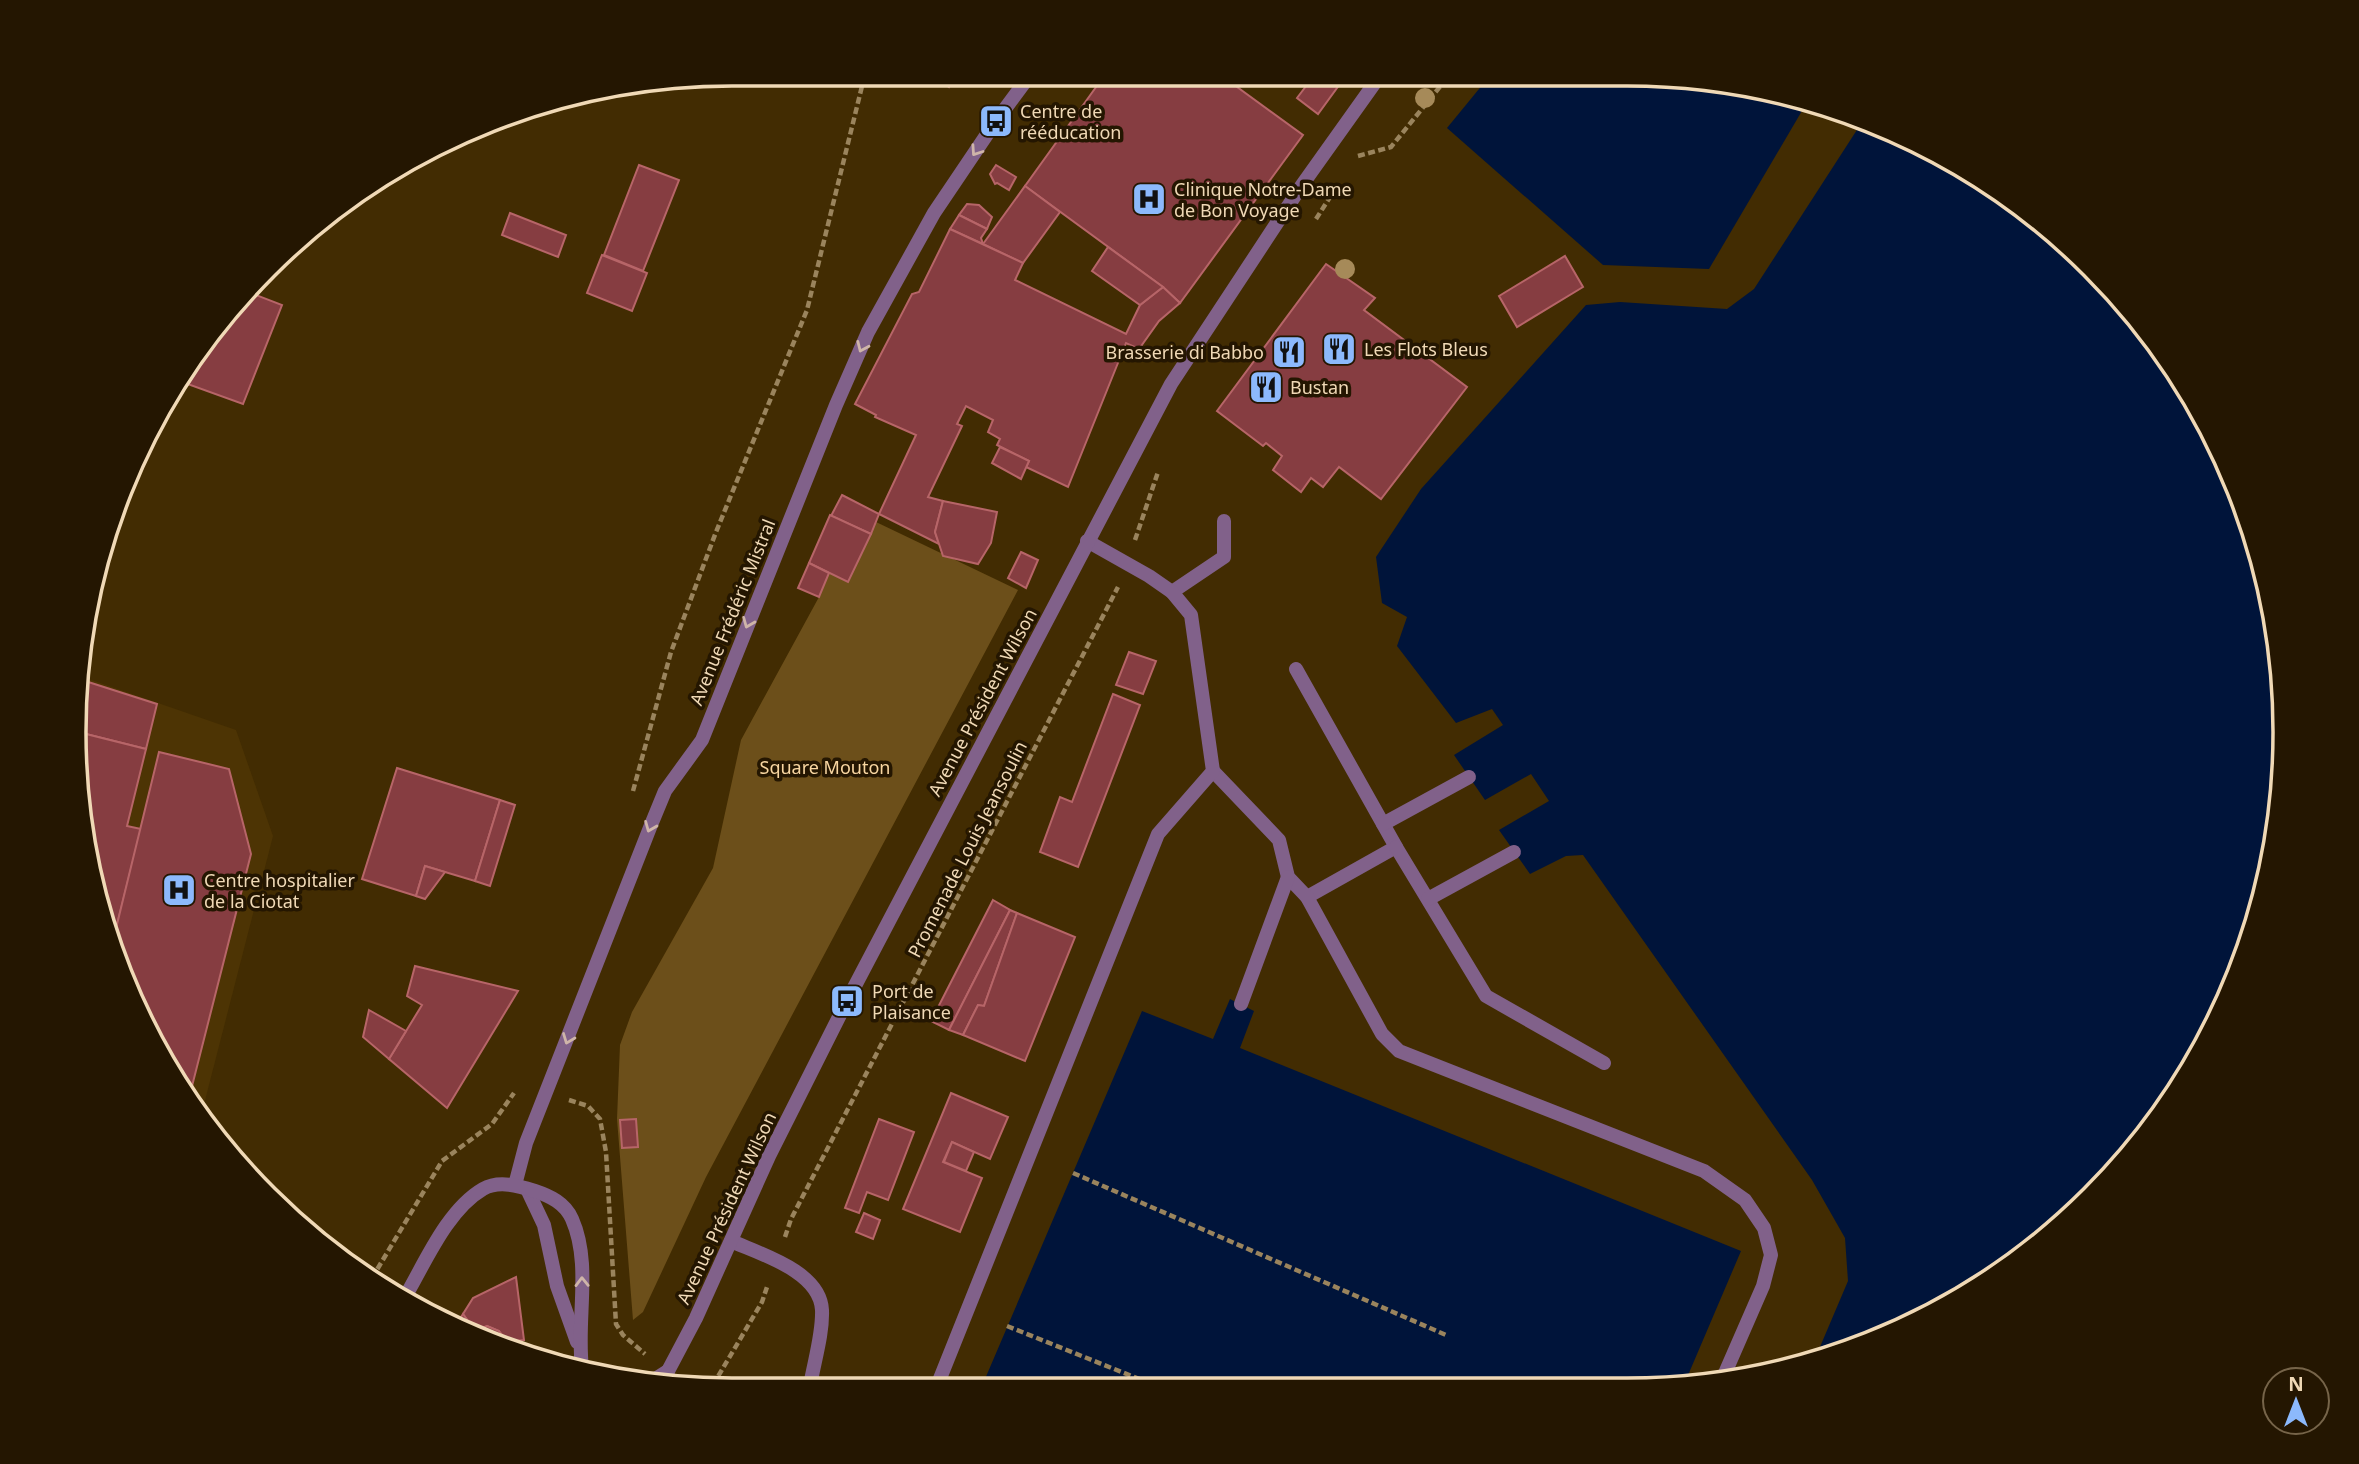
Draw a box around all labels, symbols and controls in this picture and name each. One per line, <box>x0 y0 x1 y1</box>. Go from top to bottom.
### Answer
place label: Centre de rééducation <box>1020 99 1121 144</box>
bus stop icon: Centre de rééducation <box>977 102 1015 140</box>
one-way arrow <box>971 143 984 156</box>
place label: Clinique Notre-Dame de Bon Voyage <box>1174 177 1352 222</box>
hospital icon: Clinique Notre-Dame de Bon Voyage <box>1130 180 1168 218</box>
restaurant icon: Les Flots Bleus <box>1320 330 1358 368</box>
restaurant icon: Brasserie di Babbo <box>1270 333 1308 371</box>
place label: Les Flots Bleus <box>1364 337 1488 361</box>
one-way arrow <box>856 340 870 352</box>
place label: Brasserie di Babbo <box>1106 340 1264 364</box>
restaurant icon: Bustan <box>1247 368 1285 406</box>
place label: Bustan <box>1290 375 1349 399</box>
street label: Avenue Frédéric Mistral <box>684 515 780 709</box>
street label: Avenue Président Wilson <box>922 604 1042 800</box>
one-way arrow <box>742 616 756 628</box>
street label: Promenade Louis Jeansoulin <box>902 737 1032 961</box>
park label: Square Mouton <box>760 755 890 779</box>
one-way arrow <box>645 820 659 832</box>
place label: Centre hospitalier de la Ciotat <box>204 868 355 913</box>
hospital icon: Centre hospitalier de la Ciotat <box>160 871 198 909</box>
place label: Port de Plaisance <box>872 979 951 1024</box>
bus stop icon: Port de Plaisance <box>828 982 866 1020</box>
one-way arrow <box>562 1032 576 1044</box>
street label: Avenue Président Wilson <box>671 1108 781 1308</box>
one-way arrow <box>575 1276 590 1287</box>
north arrow <box>2261 1366 2331 1436</box>
text: N <box>2288 1371 2304 1397</box>

